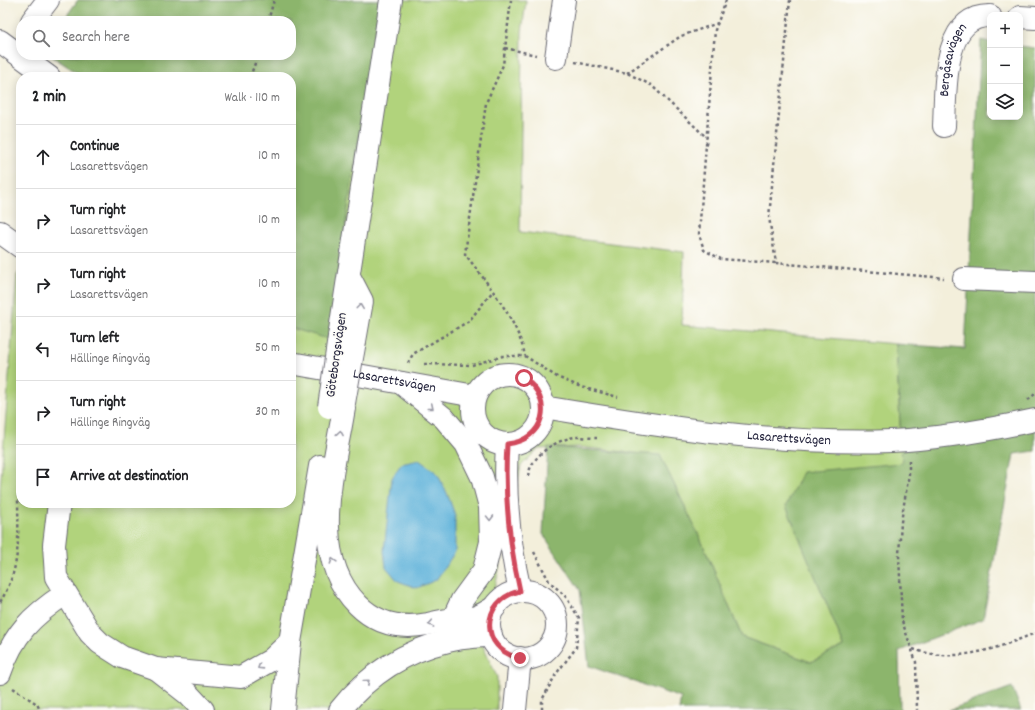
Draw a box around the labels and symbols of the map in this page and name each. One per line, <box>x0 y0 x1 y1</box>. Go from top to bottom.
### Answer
street label: Bergåsavägen <box>935 19 972 97</box>
one-way arrow <box>355 304 364 310</box>
street label: Göteborgsvägen <box>321 311 353 399</box>
street label: Lasarettsvägen <box>351 364 437 399</box>
route start <box>515 369 533 387</box>
one-way arrow <box>427 403 434 410</box>
street label: Lasarettsvägen <box>746 426 831 451</box>
one-way arrow <box>335 430 344 436</box>
one-way arrow <box>486 515 495 521</box>
one-way arrow <box>329 558 337 565</box>
one-way arrow <box>427 619 434 627</box>
route end <box>511 649 529 667</box>
one-way arrow <box>258 662 265 669</box>
one-way arrow <box>363 679 370 686</box>

